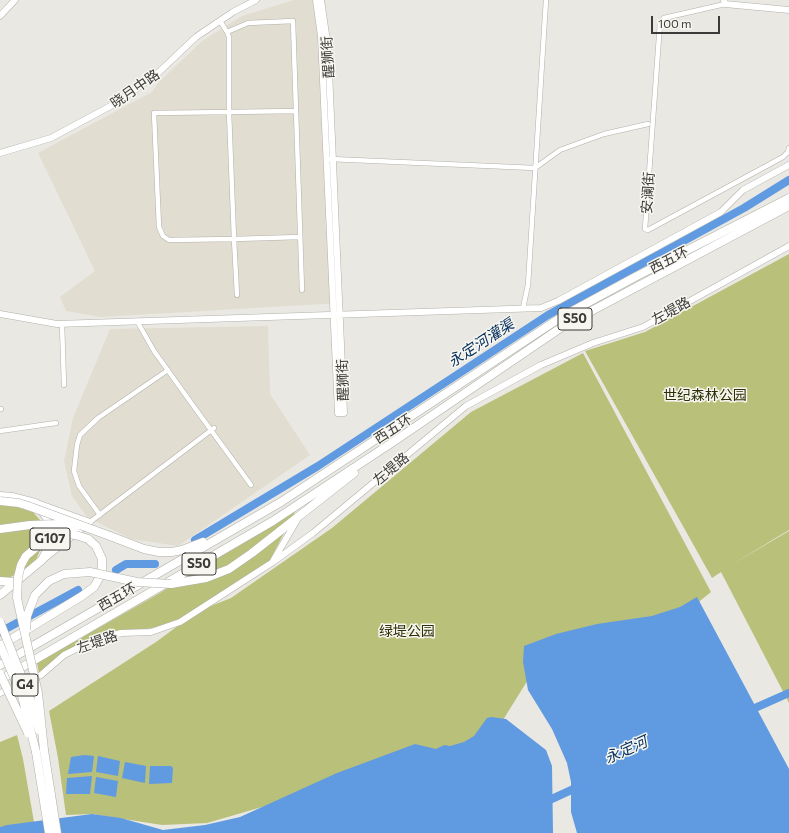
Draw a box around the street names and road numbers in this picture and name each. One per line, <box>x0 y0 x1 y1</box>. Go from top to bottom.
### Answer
street label: 醒狮街 <box>318 35 338 79</box>
street label: 晓月中路 <box>107 66 163 112</box>
street label: 安澜街 <box>638 171 658 215</box>
street label: 西五环 <box>646 243 692 277</box>
street label: 左堤路 <box>649 293 693 329</box>
road number: S50 <box>558 308 592 330</box>
street label: 醒狮街 <box>334 359 352 401</box>
street label: 西五环 <box>371 411 415 447</box>
street label: 左堤路 <box>370 449 412 489</box>
road number: G107 <box>30 528 70 550</box>
road number: S50 <box>182 553 216 575</box>
street label: 西五环 <box>95 579 139 615</box>
street label: 左堤路 <box>74 627 120 657</box>
road number: G4 <box>12 674 38 696</box>

